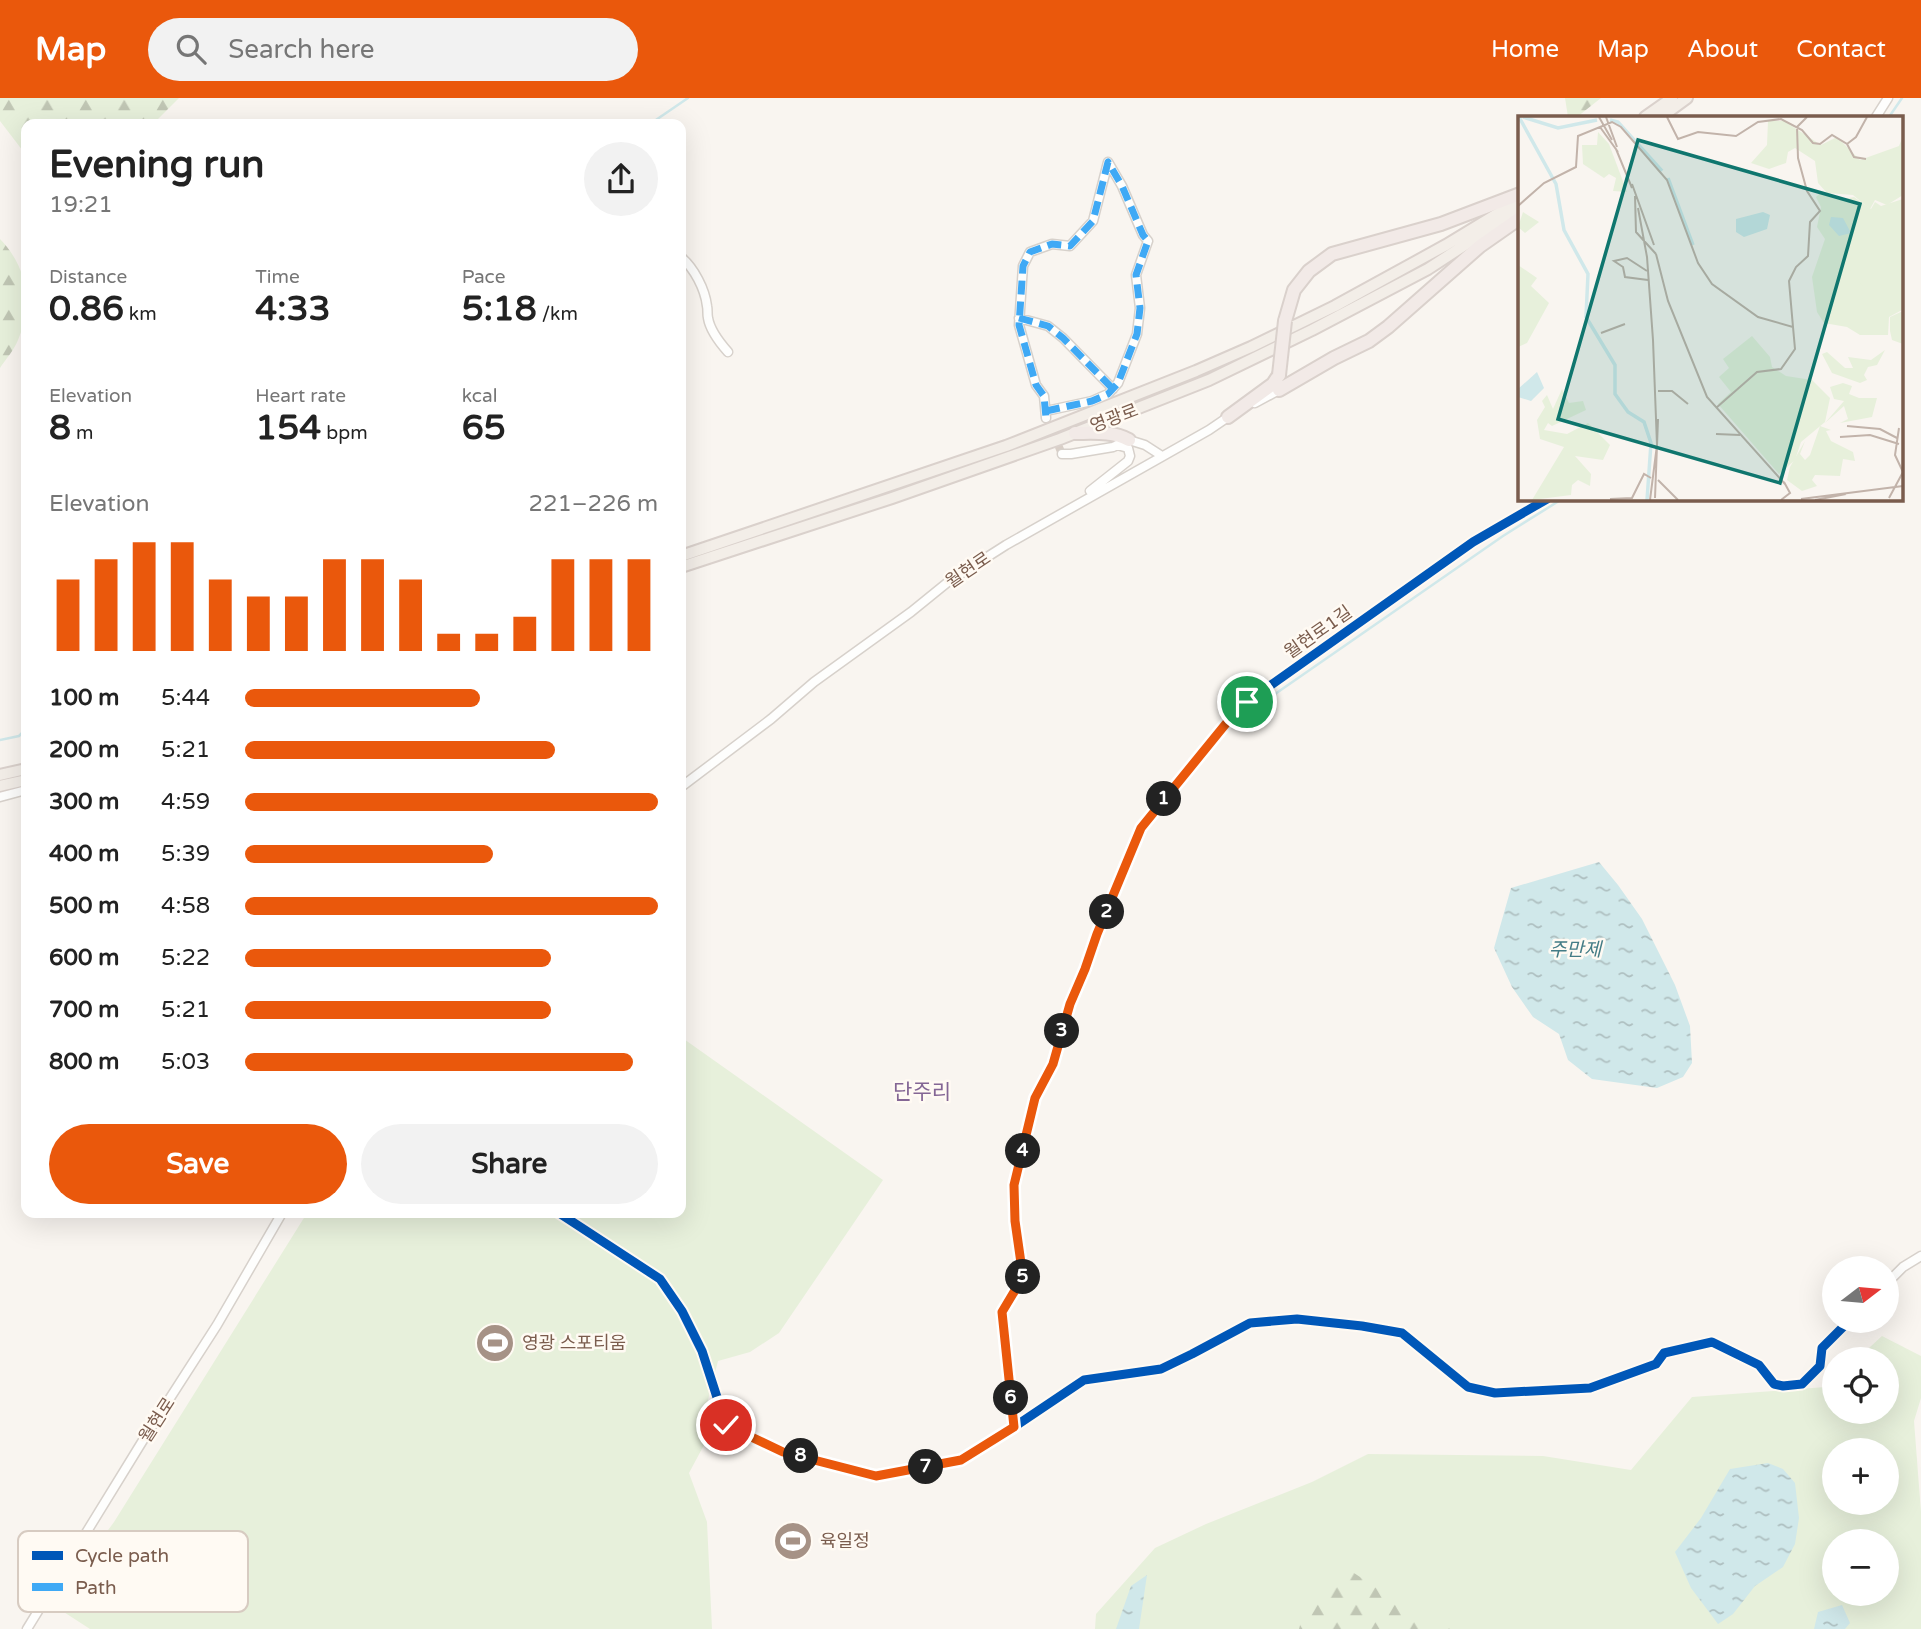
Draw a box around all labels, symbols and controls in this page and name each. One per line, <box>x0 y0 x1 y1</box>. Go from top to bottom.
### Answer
search box <box>148 18 638 81</box>
text: Map <box>35 30 106 69</box>
icon: search <box>172 30 210 68</box>
text: Search here <box>228 34 374 65</box>
text: Home <box>1491 35 1559 64</box>
text: Map <box>1597 35 1649 64</box>
text: About <box>1687 35 1758 64</box>
text: Contact <box>1796 35 1886 64</box>
inset map <box>1518 116 1904 500</box>
text: Evening run <box>49 142 264 188</box>
button: share <box>584 142 658 216</box>
text: 19:21 <box>49 191 113 219</box>
text: Distance <box>49 266 127 288</box>
text: Time <box>255 266 300 288</box>
text: Pace <box>462 266 505 288</box>
text: 0.86 <box>49 288 124 330</box>
text: 4:33 <box>255 288 330 330</box>
text: 5:18 <box>462 288 537 330</box>
text: km <box>124 303 157 325</box>
text: /km <box>537 303 578 325</box>
text: Elevation <box>49 385 132 407</box>
text: Heart rate <box>255 385 346 407</box>
text: kcal <box>462 385 497 407</box>
street label: 영광로 <box>1087 399 1141 437</box>
text: 8 <box>49 407 71 449</box>
text: 154 <box>255 407 321 449</box>
text: 65 <box>462 407 506 449</box>
text: m <box>71 422 93 444</box>
text: bpm <box>321 422 368 444</box>
text: Elevation <box>49 490 150 518</box>
text: 221–226 m <box>529 490 658 518</box>
street label: 월현로 <box>941 547 995 593</box>
street label: 월현로1길 <box>1280 601 1356 663</box>
pin <box>1217 672 1277 732</box>
icon: arrive <box>1228 683 1266 721</box>
text: 100 m <box>49 684 119 712</box>
text: 5:44 <box>161 684 210 712</box>
text: 200 m <box>49 736 119 764</box>
text: 5:21 <box>161 736 210 764</box>
pin: 1 <box>1146 782 1182 816</box>
text: 1 <box>1158 787 1169 809</box>
text: 300 m <box>49 788 119 816</box>
text: 4:59 <box>161 788 210 816</box>
text: 400 m <box>49 840 119 868</box>
text: 5:39 <box>161 840 210 868</box>
text: 500 m <box>49 892 119 920</box>
text: 4:58 <box>161 892 210 920</box>
pin: 2 <box>1090 894 1124 930</box>
text: 2 <box>1101 900 1112 922</box>
water label: 주만제 <box>1549 939 1604 961</box>
text: 600 m <box>49 944 119 972</box>
text: 5:22 <box>161 944 210 972</box>
text: 700 m <box>49 996 119 1024</box>
text: 5:21 <box>161 996 210 1024</box>
pin: 3 <box>1044 1014 1080 1048</box>
text: 3 <box>1056 1019 1067 1041</box>
text: 800 m <box>49 1048 119 1076</box>
text: 5:03 <box>161 1048 210 1076</box>
district label: 단주리 <box>893 1080 951 1105</box>
button: Save <box>49 1124 347 1204</box>
button: Share <box>361 1124 658 1204</box>
pin: 4 <box>1006 1134 1040 1168</box>
text: 4 <box>1017 1139 1028 1161</box>
north arrow <box>1822 1256 1899 1334</box>
map controls <box>1822 1256 1899 1606</box>
pin: 5 <box>1006 1260 1040 1294</box>
text: 5 <box>1017 1265 1028 1287</box>
sports icon: 영광 스포티움 <box>474 1322 516 1364</box>
place label: 영광 스포티움 <box>522 1332 626 1354</box>
button: locate <box>1822 1347 1899 1424</box>
pin: 6 <box>993 1380 1028 1416</box>
text: 6 <box>1005 1386 1016 1408</box>
street label: 월현로 <box>134 1393 180 1447</box>
pin <box>696 1395 756 1455</box>
icon: check <box>707 1406 745 1444</box>
pin: 8 <box>784 1438 818 1474</box>
button: + <box>1822 1438 1899 1515</box>
text: 8 <box>795 1444 806 1466</box>
pin: 7 <box>908 1450 944 1484</box>
text: 7 <box>920 1455 931 1477</box>
sports icon: 육일정 <box>772 1520 814 1562</box>
button: − <box>1822 1529 1899 1606</box>
place label: 육일정 <box>820 1530 870 1552</box>
legend <box>18 1531 248 1612</box>
text: Cycle path <box>75 1545 169 1567</box>
text: Path <box>75 1577 117 1599</box>

